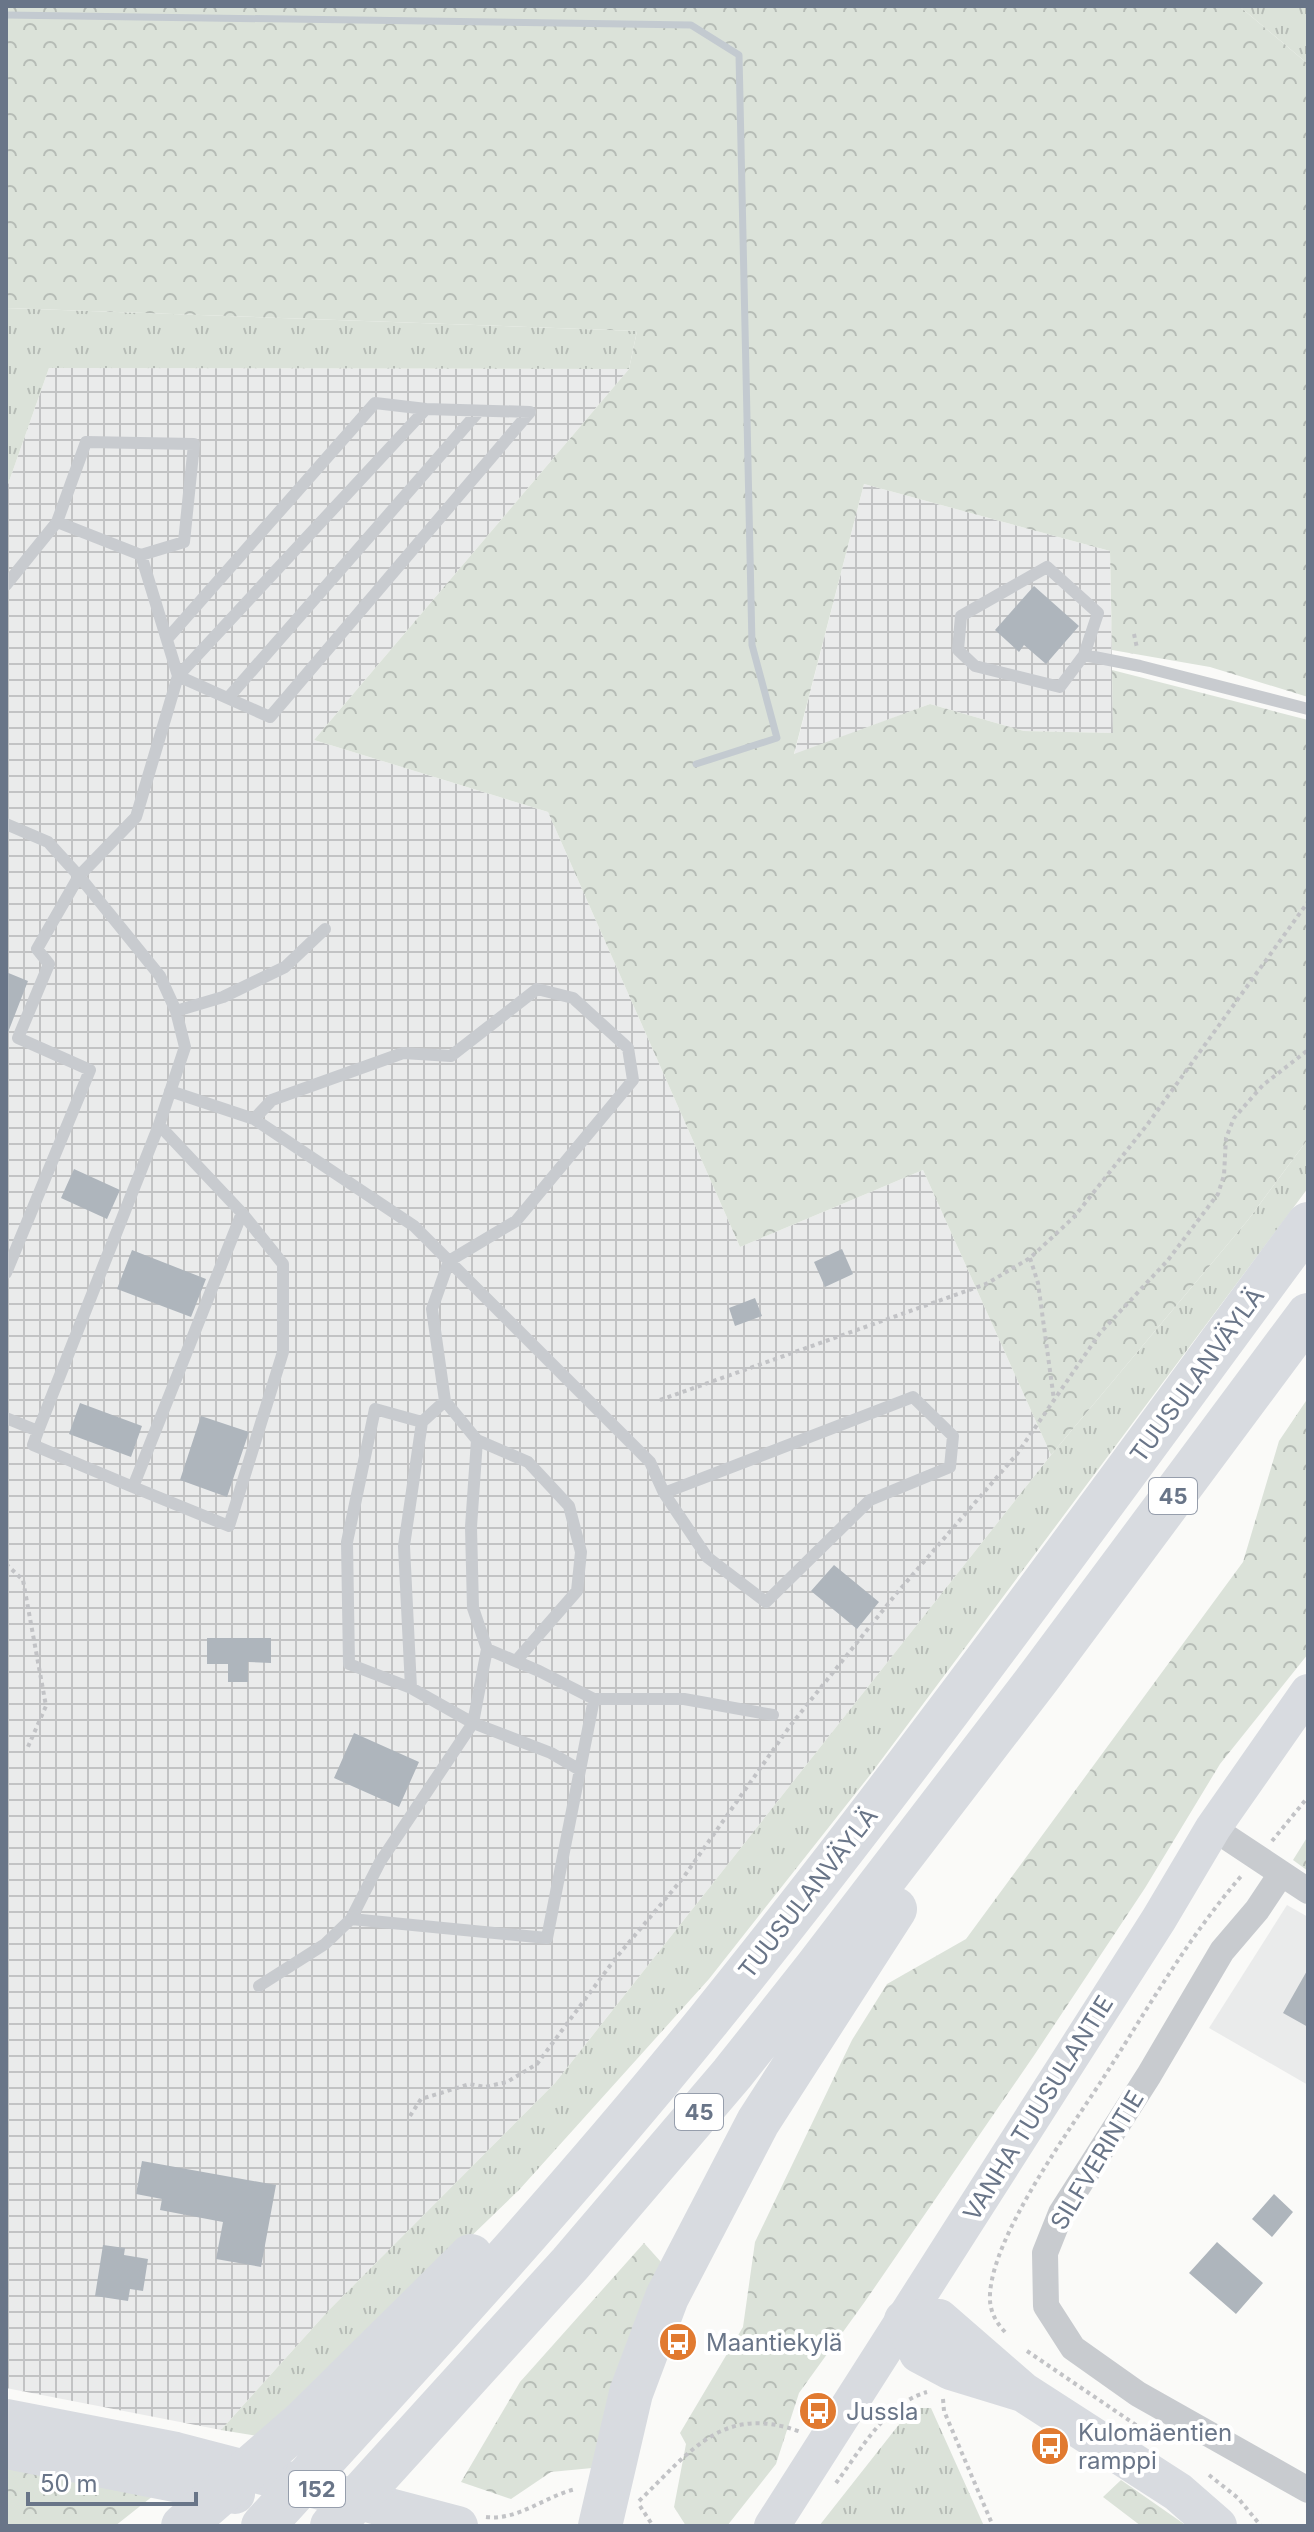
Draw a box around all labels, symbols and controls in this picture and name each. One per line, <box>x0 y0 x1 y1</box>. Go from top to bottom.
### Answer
street label: TUUSULANVÄYLÄ <box>1124 1282 1270 1468</box>
road number: 45 <box>1149 1478 1197 1514</box>
street label: TUUSULANVÄYLÄ <box>732 1802 884 1984</box>
street label: VANHA TUUSULANTIE <box>957 1990 1119 2226</box>
street label: SILFVERINTIE <box>1044 2085 1150 2235</box>
road number: 45 <box>675 2094 723 2130</box>
bus stop icon: Maantiekylä <box>657 2321 699 2363</box>
place label: Maantiekylä <box>706 2328 843 2357</box>
bus stop icon: Jussla <box>797 2390 839 2432</box>
place label: Jussla <box>846 2397 919 2426</box>
place label: Kulomäentien ramppi <box>1078 2418 1232 2475</box>
bus stop icon: Kulomäentien ramppi <box>1029 2425 1071 2467</box>
scale bar <box>28 2456 196 2506</box>
text: 50 m <box>40 2469 98 2498</box>
road number: 152 <box>289 2471 345 2507</box>

